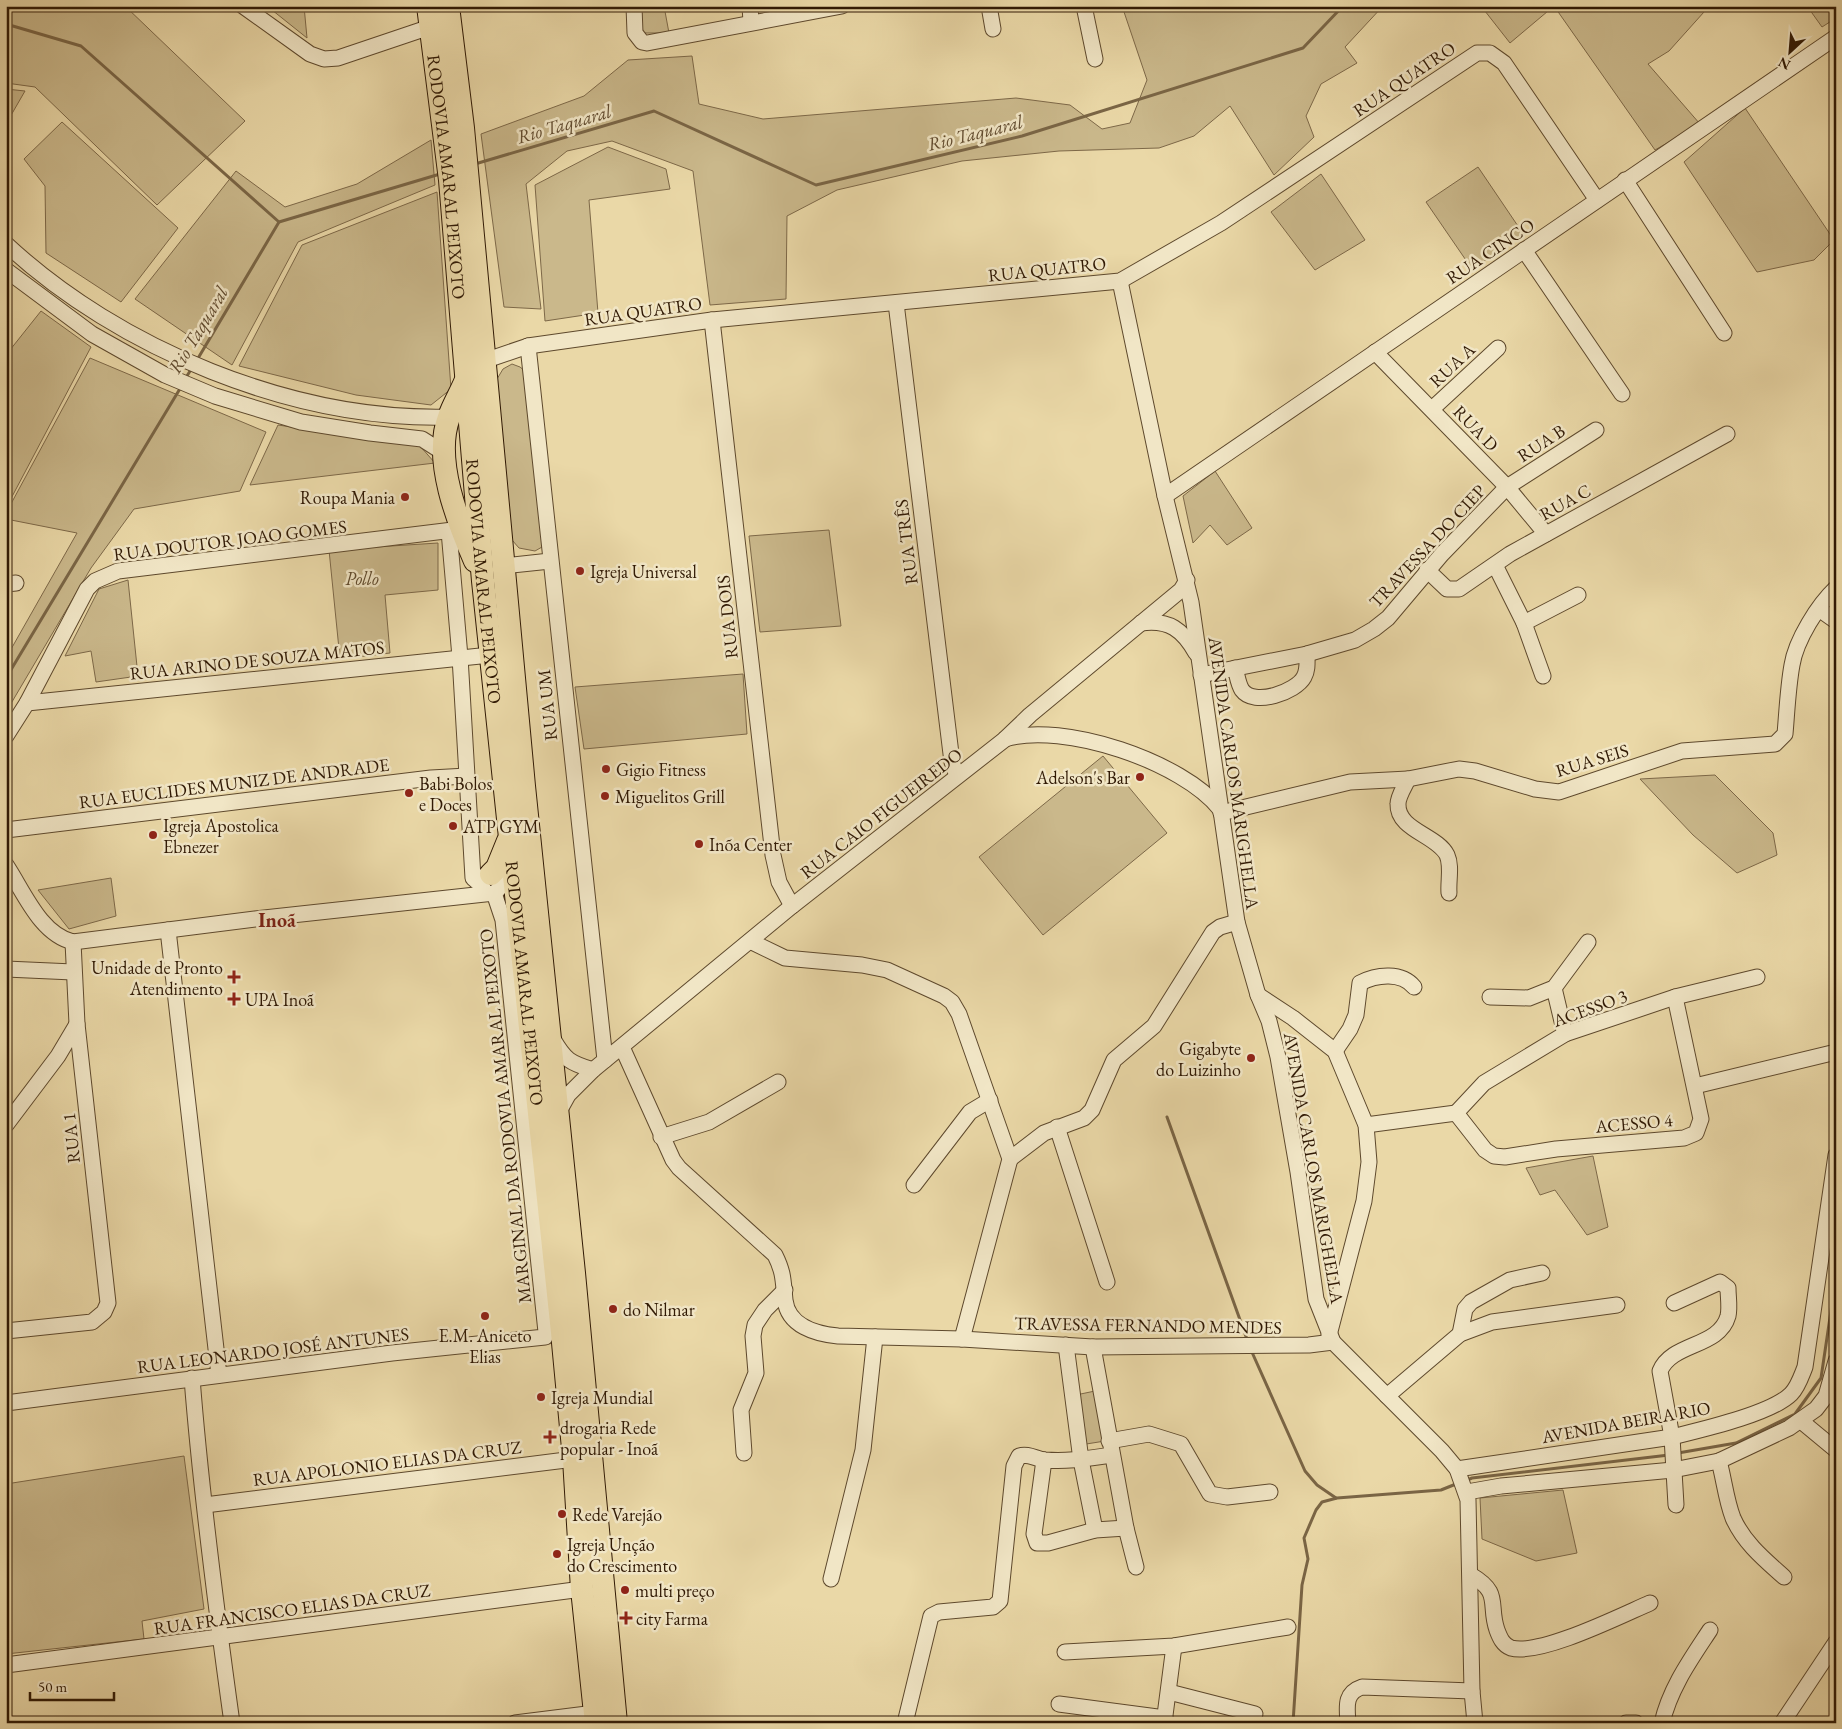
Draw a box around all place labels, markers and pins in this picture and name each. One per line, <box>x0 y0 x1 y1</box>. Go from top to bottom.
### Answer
place label: Roupa Mania <box>300 486 396 509</box>
marker: Roupa Mania <box>399 491 411 503</box>
place label: Igreja Universal <box>590 560 697 583</box>
marker: Igreja Universal <box>574 565 586 577</box>
place label: Gigio Fitness <box>616 758 706 781</box>
marker: Gigio Fitness <box>600 763 612 775</box>
place label: Adelson's Bar <box>1035 766 1130 789</box>
marker: Adelson's Bar <box>1134 771 1146 783</box>
place label: Babi Bolos e Doces <box>419 772 492 816</box>
place label: Miguelitos Grill <box>615 785 725 808</box>
marker: Babi Bolos e Doces <box>403 787 415 799</box>
marker: Miguelitos Grill <box>599 790 611 802</box>
place label: Igreja Apostolica Ebnezer <box>163 814 279 858</box>
place label: ATP GYM <box>462 815 539 838</box>
marker: ATP GYM <box>447 820 459 832</box>
marker: Igreja Apostolica Ebnezer <box>147 829 159 841</box>
place label: Inõa Center <box>709 833 792 856</box>
marker: Inõa Center <box>693 838 705 850</box>
place label: Unidade de Pronto Atendimento <box>91 956 223 1000</box>
marker: Unidade de Pronto Atendimento <box>227 970 241 984</box>
place label: UPA Inoã <box>245 988 315 1011</box>
marker: UPA Inoã <box>227 992 241 1006</box>
place label: Gigabyte do Luizinho <box>1156 1037 1241 1081</box>
marker: Gigabyte do Luizinho <box>1245 1052 1257 1064</box>
place label: do Nilmar <box>623 1298 695 1321</box>
marker: do Nilmar <box>607 1303 619 1315</box>
marker: E.M. Aniceto Elias <box>479 1310 491 1322</box>
place label: E.M. Aniceto Elias <box>438 1324 532 1368</box>
place label: Igreja Mundial <box>551 1386 653 1409</box>
marker: Igreja Mundial <box>535 1391 547 1403</box>
place label: drogaria Rede popular - Inoã <box>560 1416 659 1460</box>
marker: drogaria Rede popular - Inoã <box>544 1431 556 1443</box>
place label: Rede Varejão <box>572 1503 662 1526</box>
marker: Rede Varejão <box>556 1508 568 1520</box>
place label: Igreja Unção do Crescimento <box>567 1533 677 1577</box>
marker: Igreja Unção do Crescimento <box>551 1548 563 1560</box>
place label: multi preço <box>635 1579 715 1602</box>
marker: multi preço <box>619 1584 631 1596</box>
place label: city Farma <box>636 1607 709 1630</box>
marker: city Farma <box>620 1612 632 1624</box>

